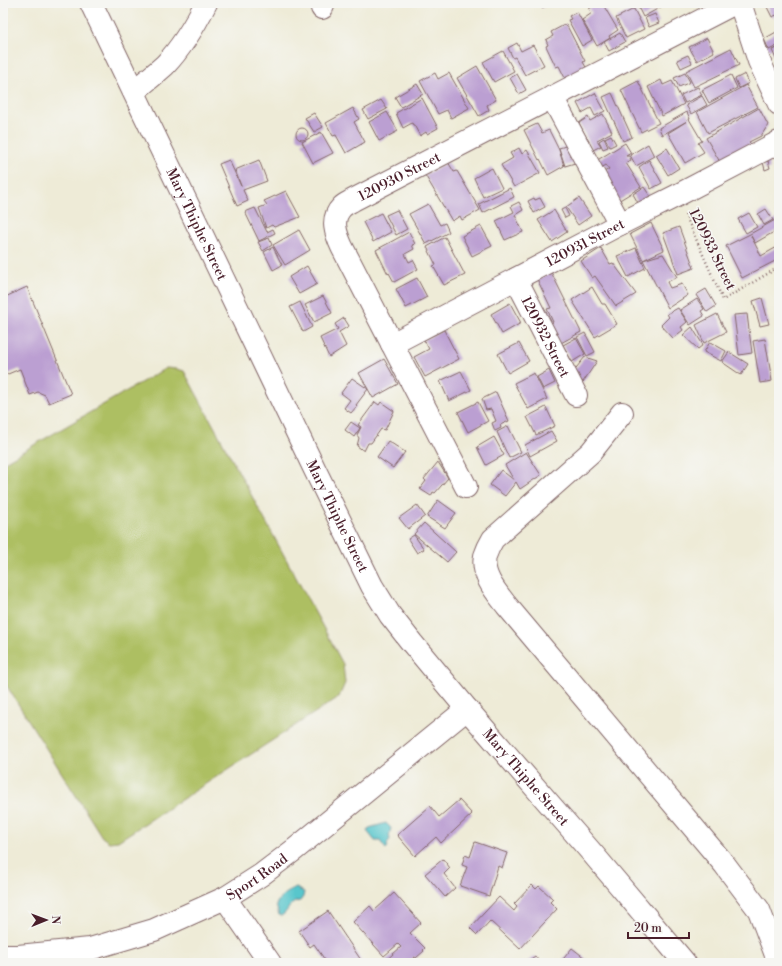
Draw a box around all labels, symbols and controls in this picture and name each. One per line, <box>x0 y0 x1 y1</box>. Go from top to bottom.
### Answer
street label: 120930 Street <box>355 148 444 206</box>
street label: Mary Thiphe Street <box>161 165 231 284</box>
street label: 120933 Street <box>685 206 740 293</box>
street label: 120931 Street <box>543 215 628 271</box>
street label: 120932 Street <box>517 294 573 381</box>
street label: Mary Thiphe Street <box>302 457 372 575</box>
street label: Mary Thiphe Street <box>478 725 572 830</box>
street label: Sport Road <box>223 850 292 905</box>
north arrow <box>26 900 66 940</box>
scale bar <box>628 914 689 940</box>
text: N <box>48 915 62 925</box>
text: 20 m <box>634 921 662 936</box>

